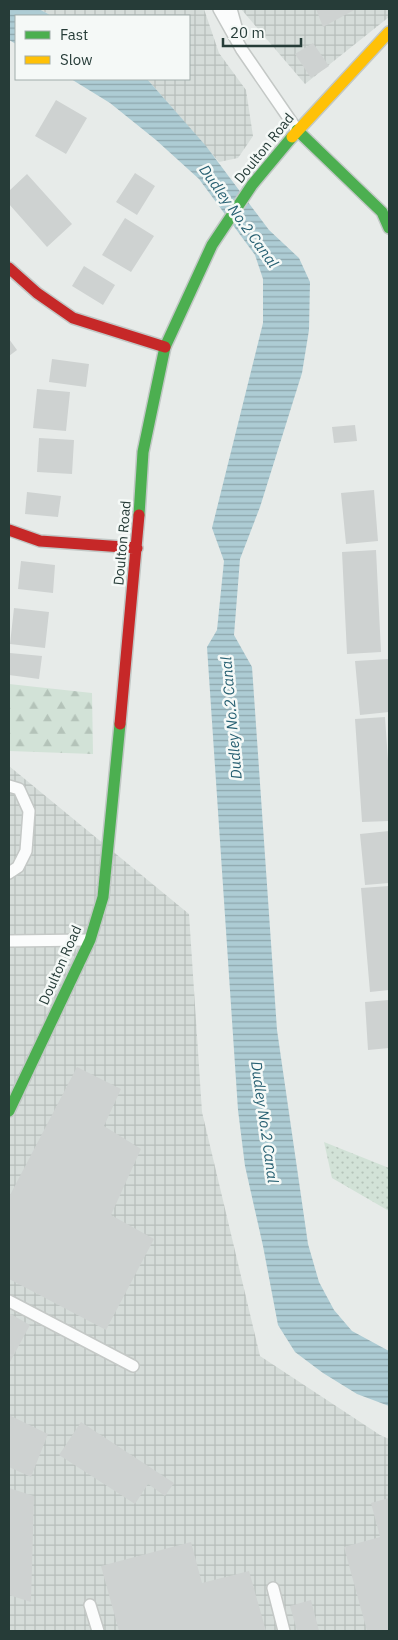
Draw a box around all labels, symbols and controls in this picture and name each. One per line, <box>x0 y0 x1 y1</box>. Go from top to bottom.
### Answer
legend <box>15 15 190 80</box>
scale bar <box>223 15 300 47</box>
text: 20 m <box>230 23 265 42</box>
text: Fast <box>60 25 88 44</box>
text: Slow <box>60 50 93 69</box>
street label: Doulton Road <box>230 109 298 187</box>
water label: Dudley No.2 Canal <box>195 161 283 271</box>
street label: Doulton Road <box>109 500 135 586</box>
water label: Dudley No.2 Canal <box>216 656 246 780</box>
street label: Doulton Road <box>34 922 86 1008</box>
water label: Dudley No.2 Canal <box>247 1060 283 1184</box>

